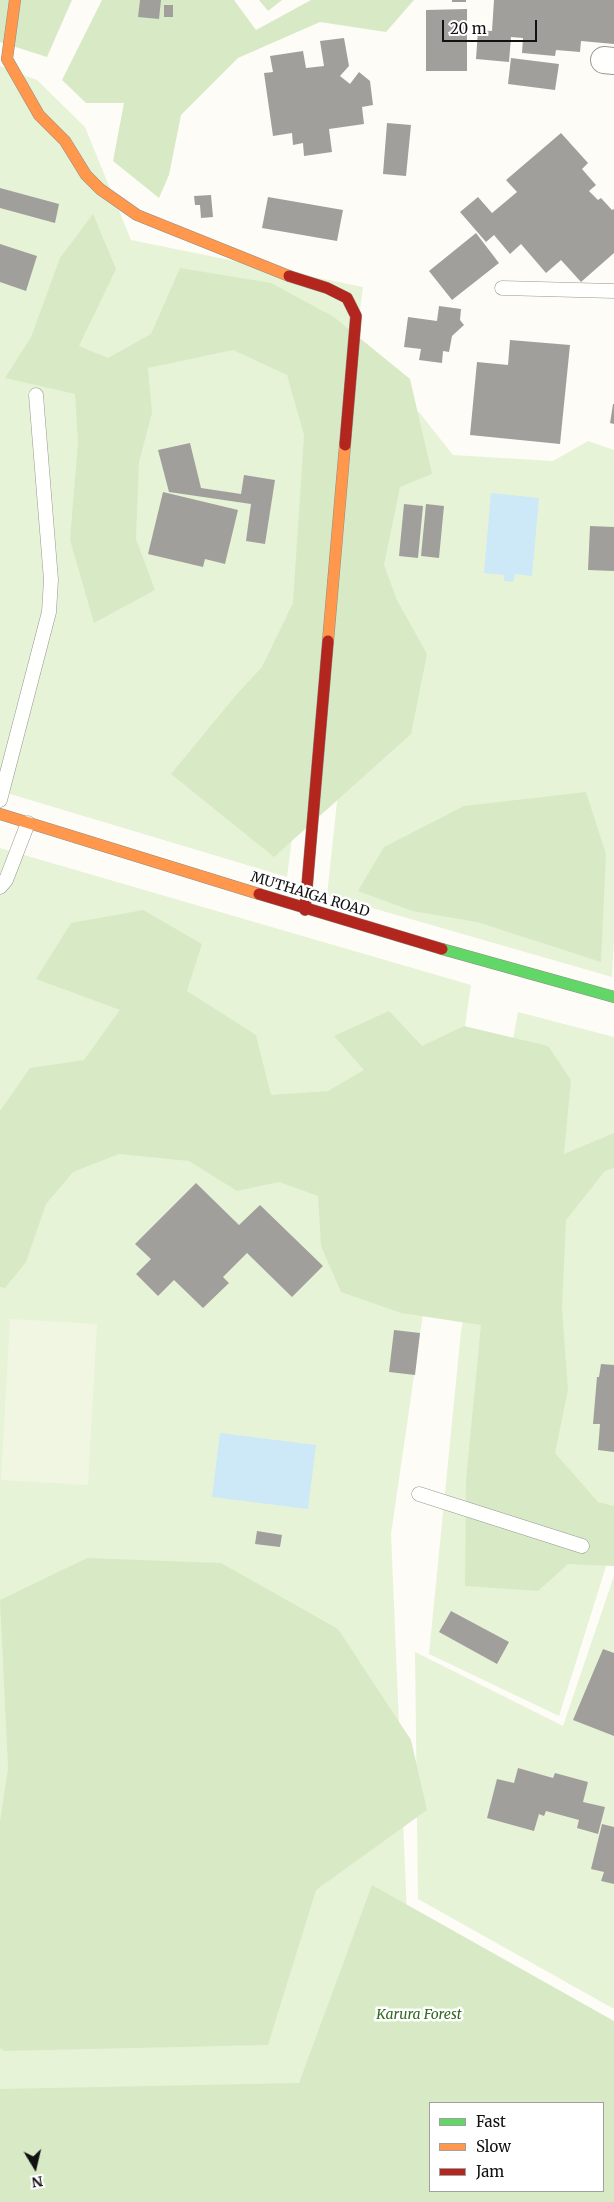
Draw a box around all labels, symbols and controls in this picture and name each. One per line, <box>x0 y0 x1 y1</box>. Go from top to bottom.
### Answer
scale bar <box>444 10 539 42</box>
text: 20 m <box>450 19 487 38</box>
street label: MUTHAIGA ROAD <box>249 869 371 921</box>
park label: Karura Forest <box>376 2007 462 2023</box>
legend <box>429 2102 604 2192</box>
text: Fast <box>476 2112 506 2131</box>
text: Slow <box>476 2137 511 2156</box>
north arrow <box>10 2142 60 2192</box>
text: Jam <box>476 2162 504 2181</box>
text: N <box>30 2172 44 2192</box>

